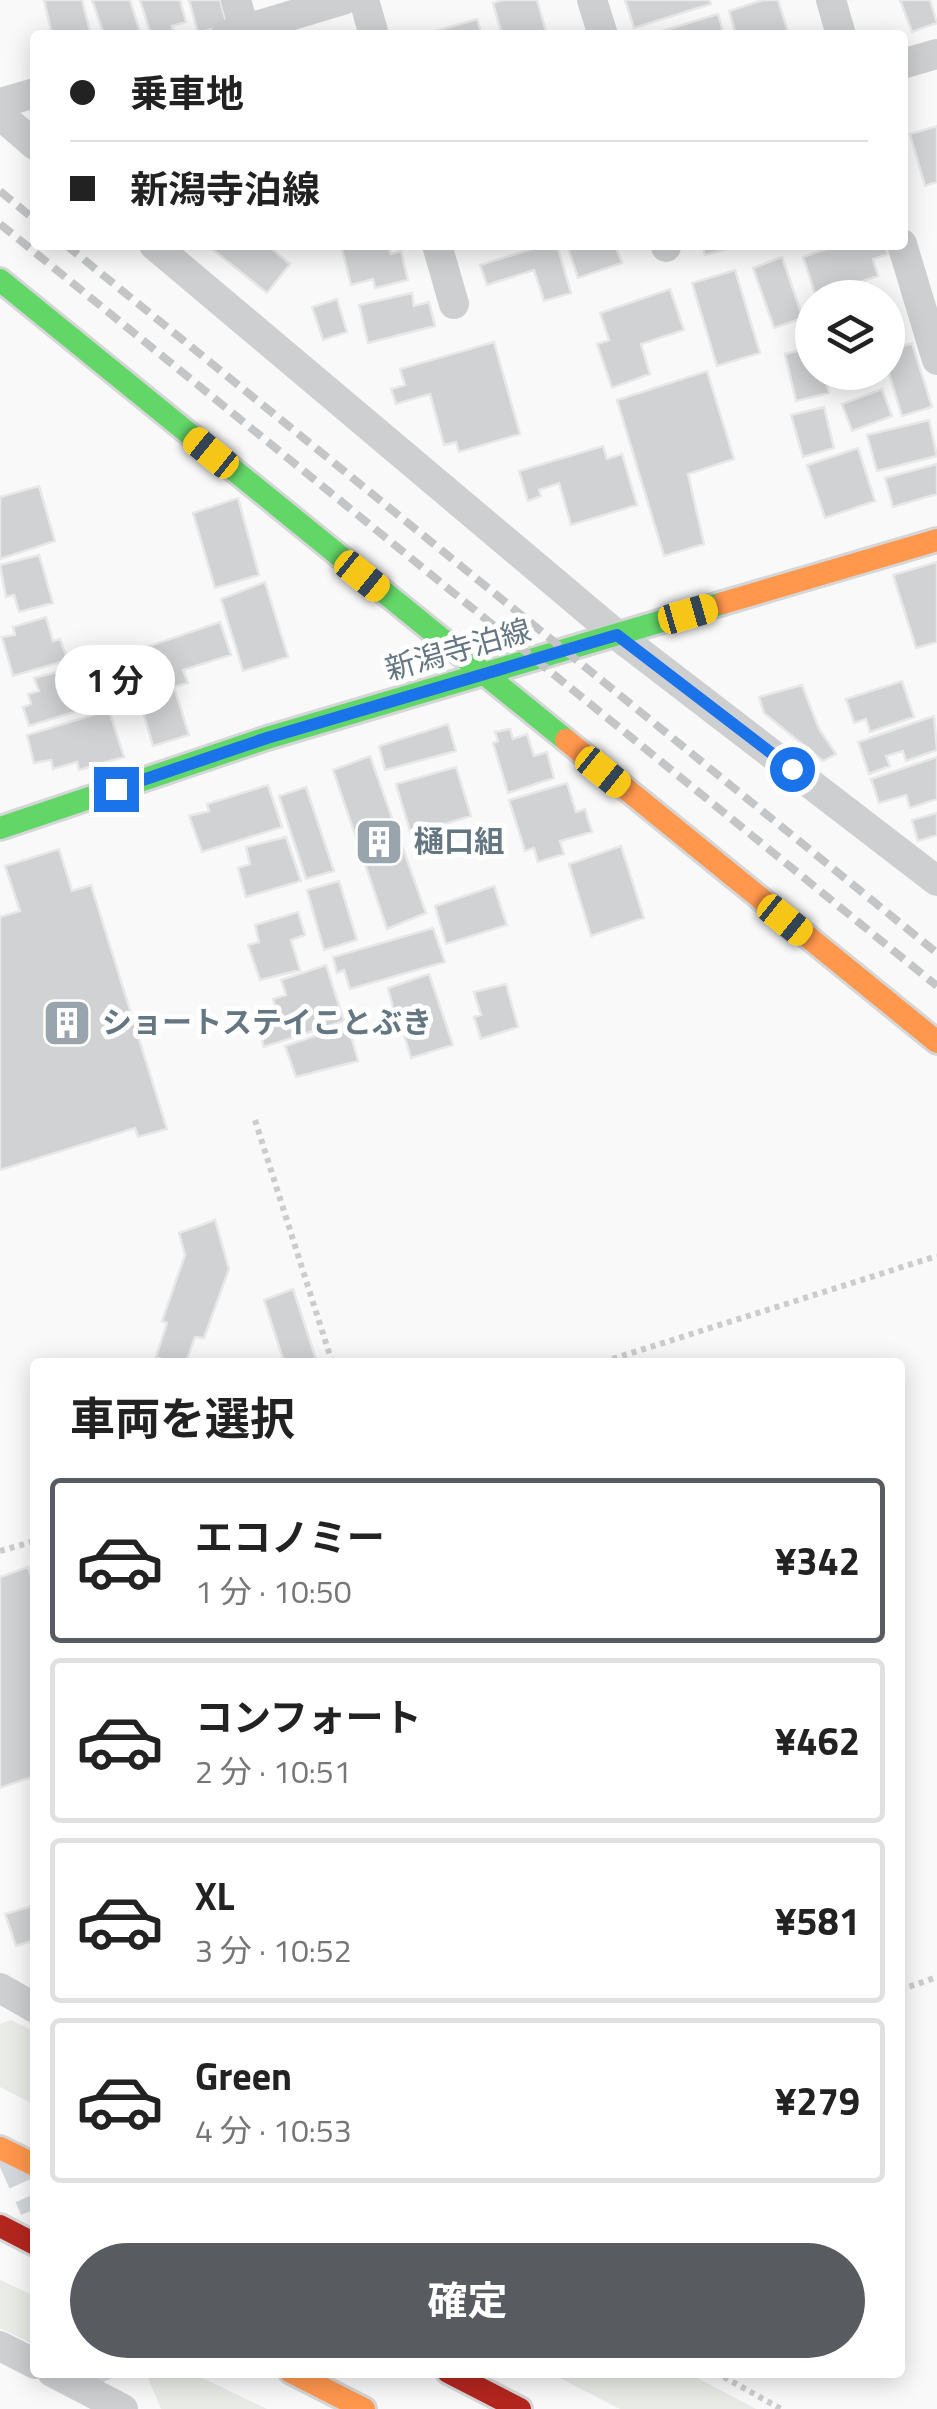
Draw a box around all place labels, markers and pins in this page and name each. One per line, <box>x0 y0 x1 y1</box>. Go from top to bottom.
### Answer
building icon: 樋口組 <box>353 816 405 868</box>
place label: 樋口組 <box>414 818 504 864</box>
building icon: ショートステイことぶき <box>41 997 93 1049</box>
place label: ショートステイことぶき <box>102 999 432 1045</box>

